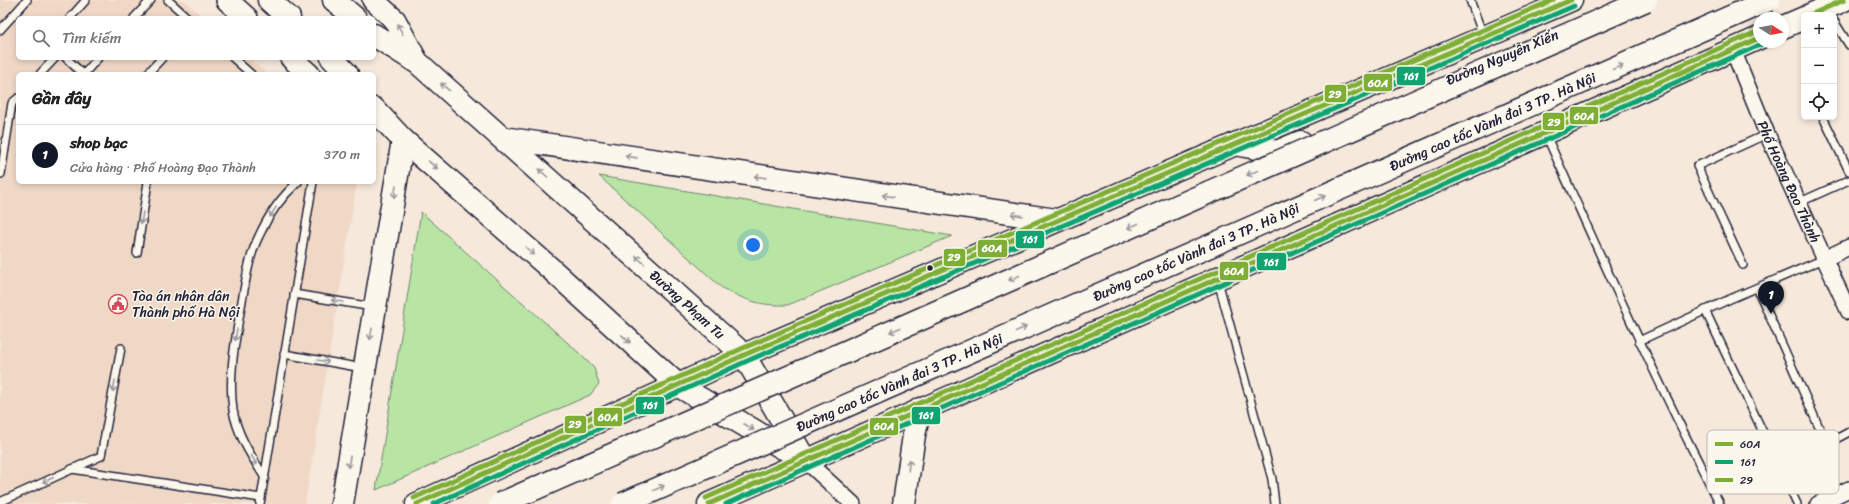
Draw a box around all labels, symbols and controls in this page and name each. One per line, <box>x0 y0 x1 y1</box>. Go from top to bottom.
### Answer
north arrow <box>1753 12 1789 48</box>
map controls <box>1801 12 1837 120</box>
button: + <box>1801 12 1837 48</box>
search box <box>16 16 376 60</box>
street label: Đường Nguyễn Xiển <box>1442 22 1563 93</box>
one-way arrow <box>395 23 403 35</box>
text: Tìm kiếm <box>62 25 121 51</box>
icon: search <box>30 27 52 49</box>
button: − <box>1801 48 1837 84</box>
one-way arrow <box>1612 62 1624 70</box>
street label: Đường cao tốc Vành đai 3 TP. Hà Nội <box>1385 65 1601 178</box>
line badge: 161 <box>1396 66 1426 86</box>
text: 161 <box>1403 67 1419 86</box>
line badge: 60A <box>1363 73 1393 92</box>
text: 60A <box>1367 74 1388 93</box>
text: Gần đây <box>32 83 91 113</box>
one-way arrow <box>440 83 451 92</box>
line badge: 29 <box>1324 84 1347 103</box>
button: locate <box>1801 84 1837 120</box>
text: 29 <box>1327 85 1342 104</box>
line badge: 60A <box>1569 106 1599 125</box>
text: 60A <box>1573 107 1594 126</box>
line badge: 29 <box>1542 112 1565 131</box>
text: 29 <box>1546 113 1561 132</box>
street label: Phố Hoàng Đạo Thành <box>1750 117 1827 247</box>
text: shop bạc <box>70 130 127 156</box>
text: 1 <box>42 143 48 166</box>
text: 370 m <box>324 143 360 166</box>
one-way arrow <box>625 153 638 161</box>
text: Cửa hàng · Phố Hoàng Đạo Thành <box>70 156 256 179</box>
one-way arrow <box>427 161 438 170</box>
one-way arrow <box>537 169 548 178</box>
one-way arrow <box>1246 170 1258 178</box>
one-way arrow <box>754 173 767 181</box>
one-way arrow <box>390 185 398 198</box>
one-way arrow <box>882 192 895 200</box>
one-way arrow <box>1313 194 1325 201</box>
street label: Đường cao tốc Vành đai 3 TP. Hà Nội <box>1089 196 1305 309</box>
one-way arrow <box>269 206 277 217</box>
one-way arrow <box>138 211 146 224</box>
one-way arrow <box>1011 211 1024 219</box>
one-way arrow <box>1127 223 1139 230</box>
line badge: 161 <box>1015 230 1045 249</box>
text: 161 <box>1022 230 1038 249</box>
your location <box>743 235 763 255</box>
line badge: 60A <box>977 239 1008 258</box>
text: 60A <box>981 239 1002 258</box>
one-way arrow <box>525 247 536 256</box>
line badge: 29 <box>943 248 966 267</box>
text: 29 <box>946 248 961 267</box>
line badge: 161 <box>1256 252 1287 271</box>
text: 161 <box>1263 253 1279 272</box>
one-way arrow <box>634 256 645 265</box>
line badge: 60A <box>1219 261 1249 281</box>
text: 60A <box>1223 262 1244 281</box>
unlabelled marker <box>925 263 935 273</box>
street label: Đường Phạm Tu <box>643 264 731 346</box>
one-way arrow <box>1008 275 1020 282</box>
pin: 1 <box>1758 281 1784 314</box>
place label: Tòa án nhân dân Thành phố Hà Nội <box>132 284 241 325</box>
public building icon: Tòa án nhân dân Thành phố Hà Nội <box>107 293 129 315</box>
one-way arrow <box>331 297 344 305</box>
one-way arrow <box>1015 325 1027 332</box>
street label: Đường cao tốc Vành đai 3 TP. Hà Nội <box>792 326 1008 439</box>
one-way arrow <box>366 327 374 340</box>
one-way arrow <box>889 327 901 335</box>
one-way arrow <box>232 328 240 341</box>
one-way arrow <box>621 334 631 344</box>
one-way arrow <box>316 357 329 365</box>
one-way arrow <box>110 379 118 392</box>
line badge: 161 <box>635 396 665 415</box>
text: 161 <box>642 396 658 415</box>
line badge: 161 <box>911 406 941 425</box>
text: 161 <box>918 406 934 425</box>
line badge: 60A <box>593 407 623 427</box>
text: 60A <box>597 408 618 427</box>
line badge: 29 <box>564 415 587 434</box>
text: 29 <box>567 415 582 434</box>
line badge: 60A <box>869 417 899 436</box>
text: 60A <box>873 417 894 436</box>
one-way arrow <box>743 423 754 431</box>
legend <box>1707 430 1839 494</box>
text: 60A <box>1740 435 1760 454</box>
text: 161 <box>1740 453 1756 472</box>
one-way arrow <box>251 454 259 466</box>
one-way arrow <box>344 455 352 468</box>
one-way arrow <box>905 459 913 472</box>
text: 29 <box>1740 471 1753 490</box>
one-way arrow <box>42 477 54 485</box>
one-way arrow <box>652 484 664 491</box>

